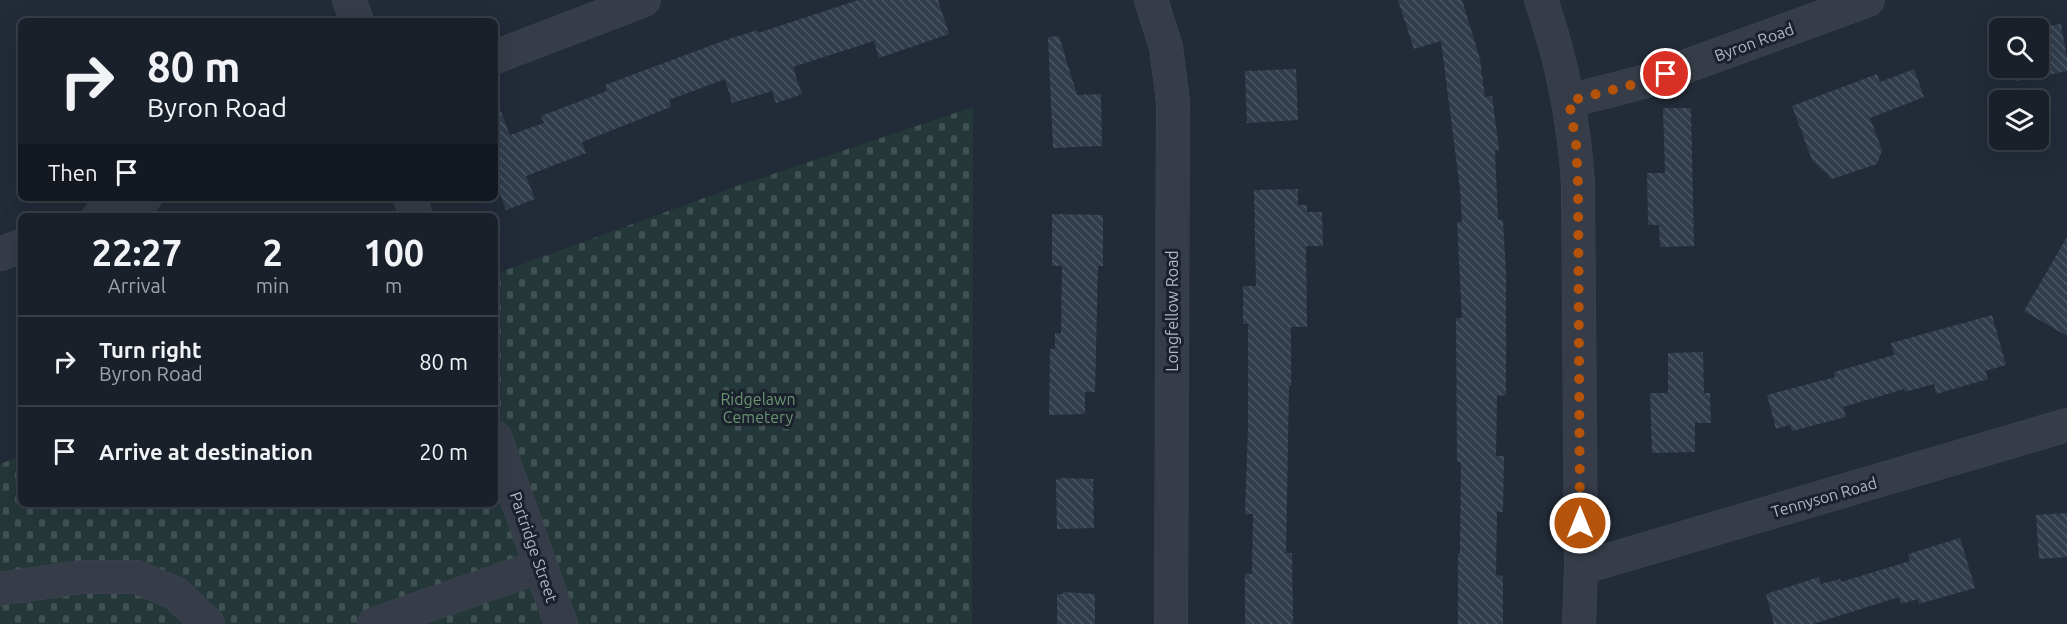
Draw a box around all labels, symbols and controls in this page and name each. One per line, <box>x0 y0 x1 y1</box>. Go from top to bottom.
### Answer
map controls <box>1989 18 2049 150</box>
button: search <box>1989 18 2049 78</box>
street label: Byron Road <box>1712 19 1796 65</box>
icon: right <box>48 42 126 120</box>
text: 80 m <box>147 43 241 90</box>
pin <box>1640 48 1691 99</box>
icon: arrive <box>1649 57 1682 90</box>
button: layers <box>1989 90 2049 150</box>
text: Byron Road <box>147 92 287 122</box>
icon: arrive <box>110 156 143 189</box>
text: Then <box>48 160 98 185</box>
text: 22:27 <box>92 232 182 273</box>
text: 2 <box>262 232 283 273</box>
text: 100 <box>363 232 424 273</box>
street label: Longfellow Road <box>1163 250 1181 372</box>
text: Arrival <box>108 274 166 297</box>
text: min <box>256 274 289 297</box>
text: m <box>385 274 402 297</box>
text: Turn right <box>99 337 201 362</box>
icon: right <box>48 345 81 378</box>
text: 80 m <box>419 349 468 374</box>
text: Byron Road <box>99 362 203 385</box>
park label: Ridgelawn Cemetery <box>720 390 796 426</box>
icon: arrive <box>48 435 81 468</box>
text: Arrive at destination <box>99 439 313 464</box>
text: 20 m <box>419 439 468 464</box>
street label: Tennyson Road <box>1769 473 1879 521</box>
street label: Partridge Street <box>507 489 562 605</box>
position arrow <box>1548 491 1612 555</box>

